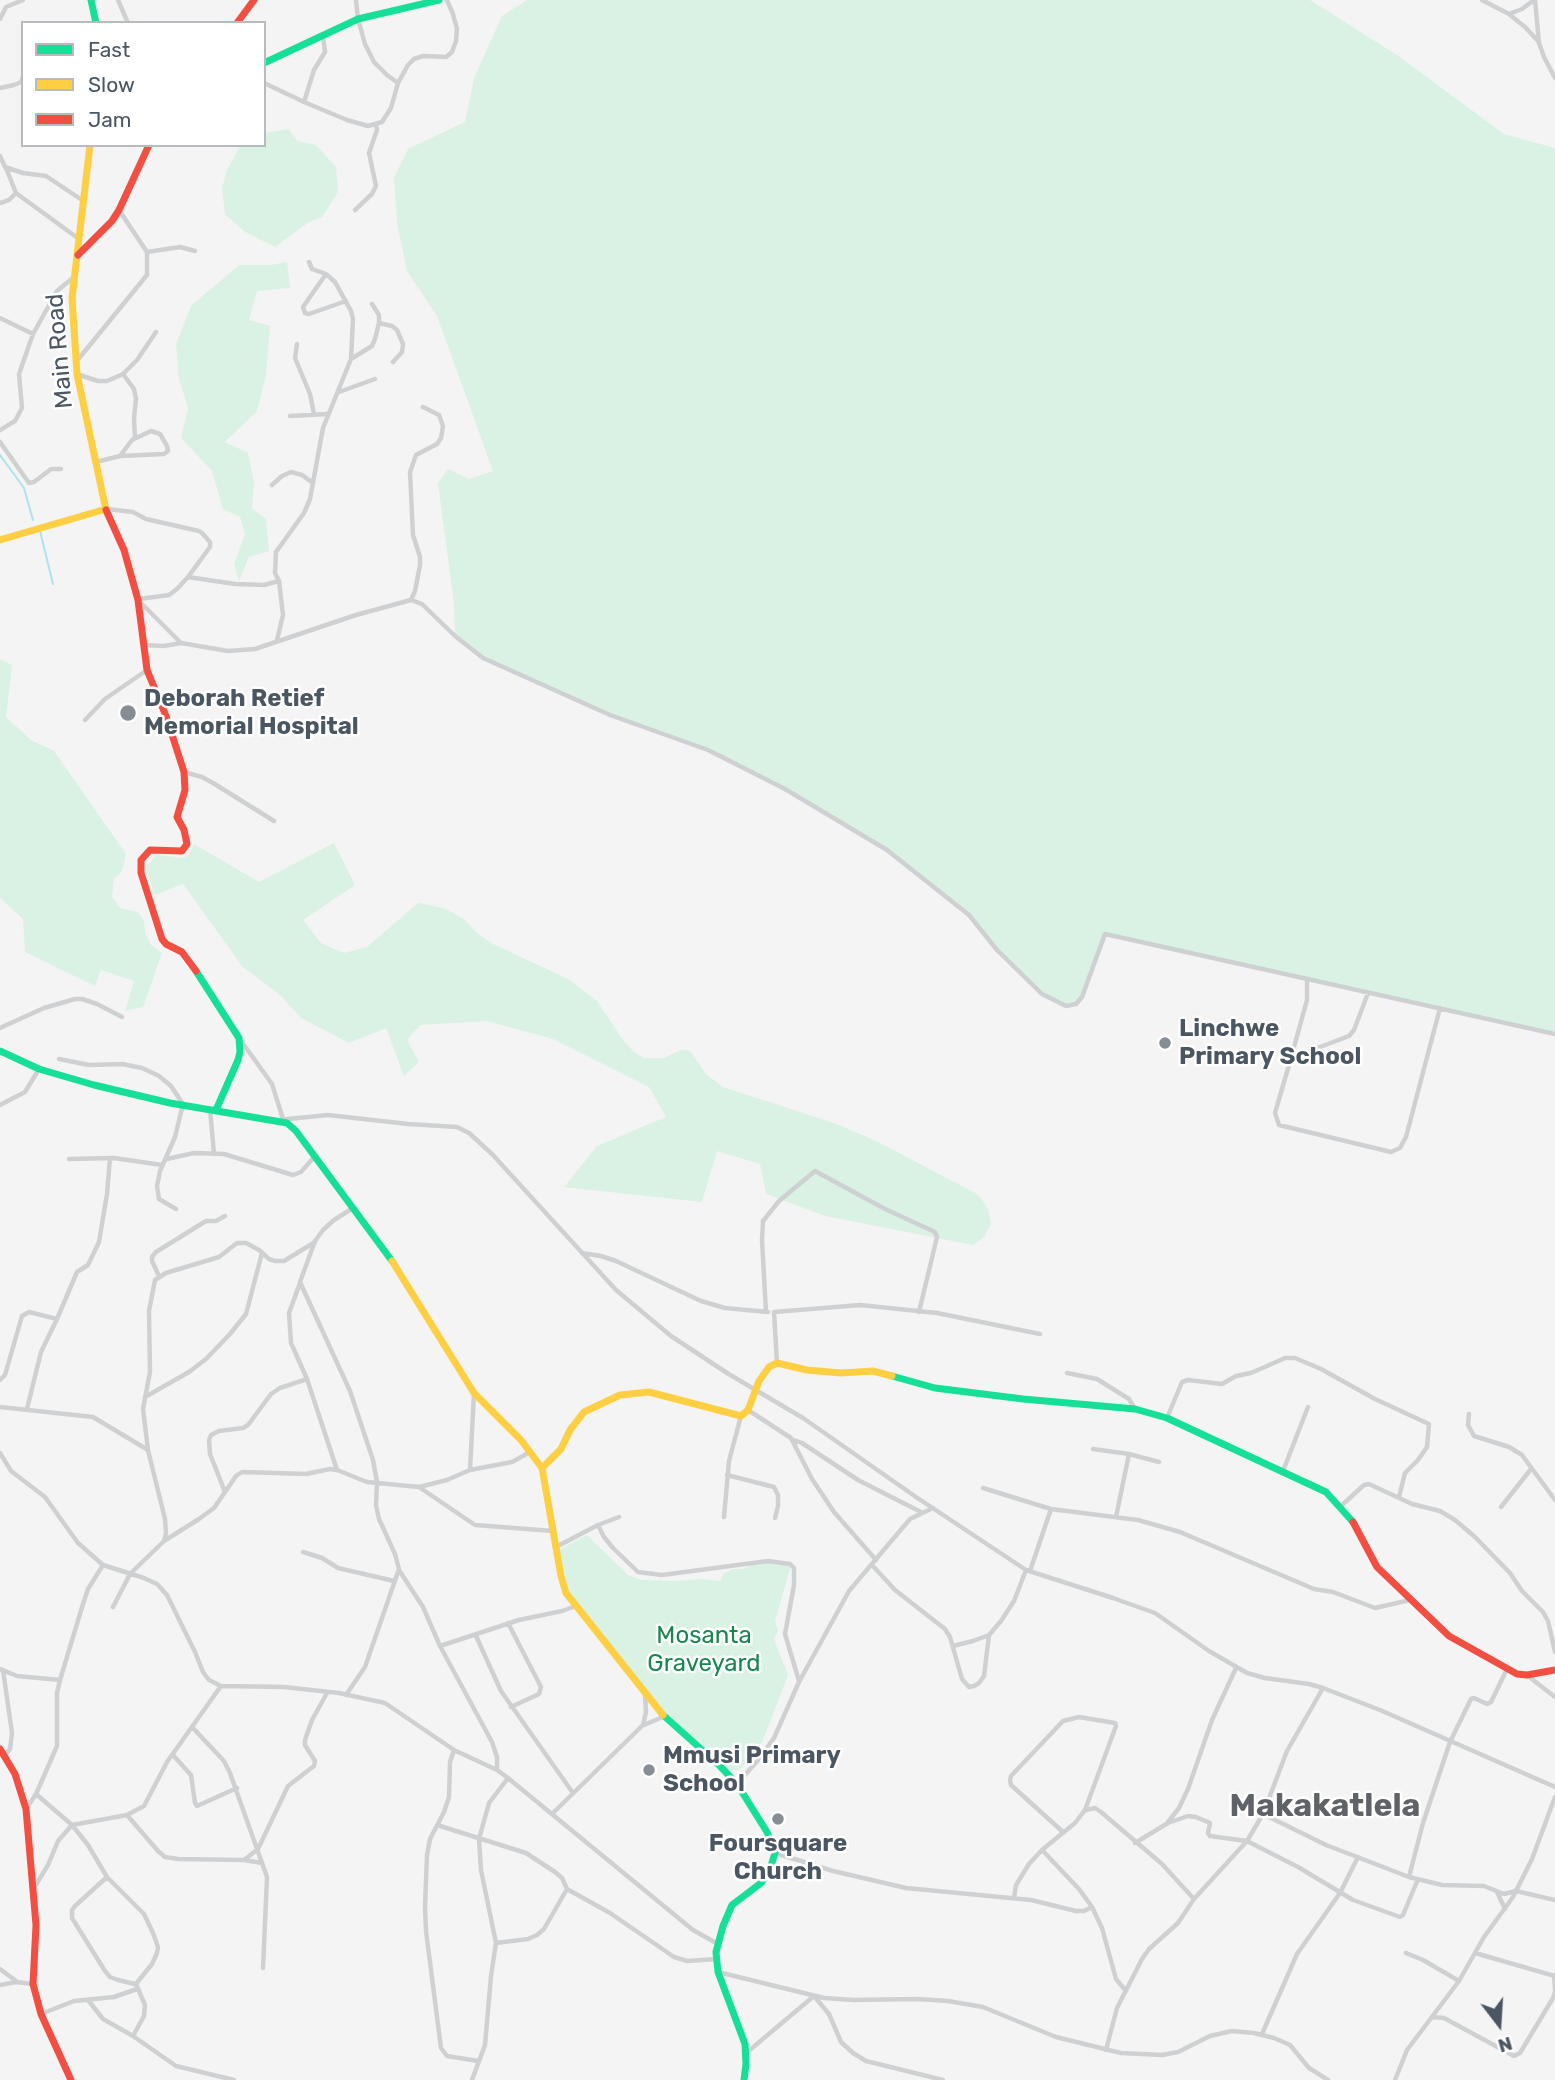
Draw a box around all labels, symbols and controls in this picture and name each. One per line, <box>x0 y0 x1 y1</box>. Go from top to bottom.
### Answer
legend <box>21 21 266 147</box>
text: Fast <box>88 37 130 62</box>
text: Slow <box>88 72 135 97</box>
text: Jam <box>88 107 132 132</box>
street label: Main Road <box>41 292 79 410</box>
place label: Deborah Retief Memorial Hospital <box>144 685 359 741</box>
marker: Deborah Retief Memorial Hospital <box>118 703 138 723</box>
place label: Linchwe Primary School <box>1179 1015 1361 1071</box>
marker: Linchwe Primary School <box>1157 1035 1173 1051</box>
park label: Mosanta Graveyard <box>647 1622 761 1678</box>
place label: Mmusi Primary School <box>663 1742 841 1798</box>
marker: Mmusi Primary School <box>641 1762 657 1778</box>
district label: Makakatlela <box>1230 1788 1420 1826</box>
marker: Foursquare Church <box>770 1811 786 1827</box>
place label: Foursquare Church <box>709 1830 847 1886</box>
north arrow <box>1464 1989 1534 2059</box>
text: N <box>1495 2032 1515 2058</box>

